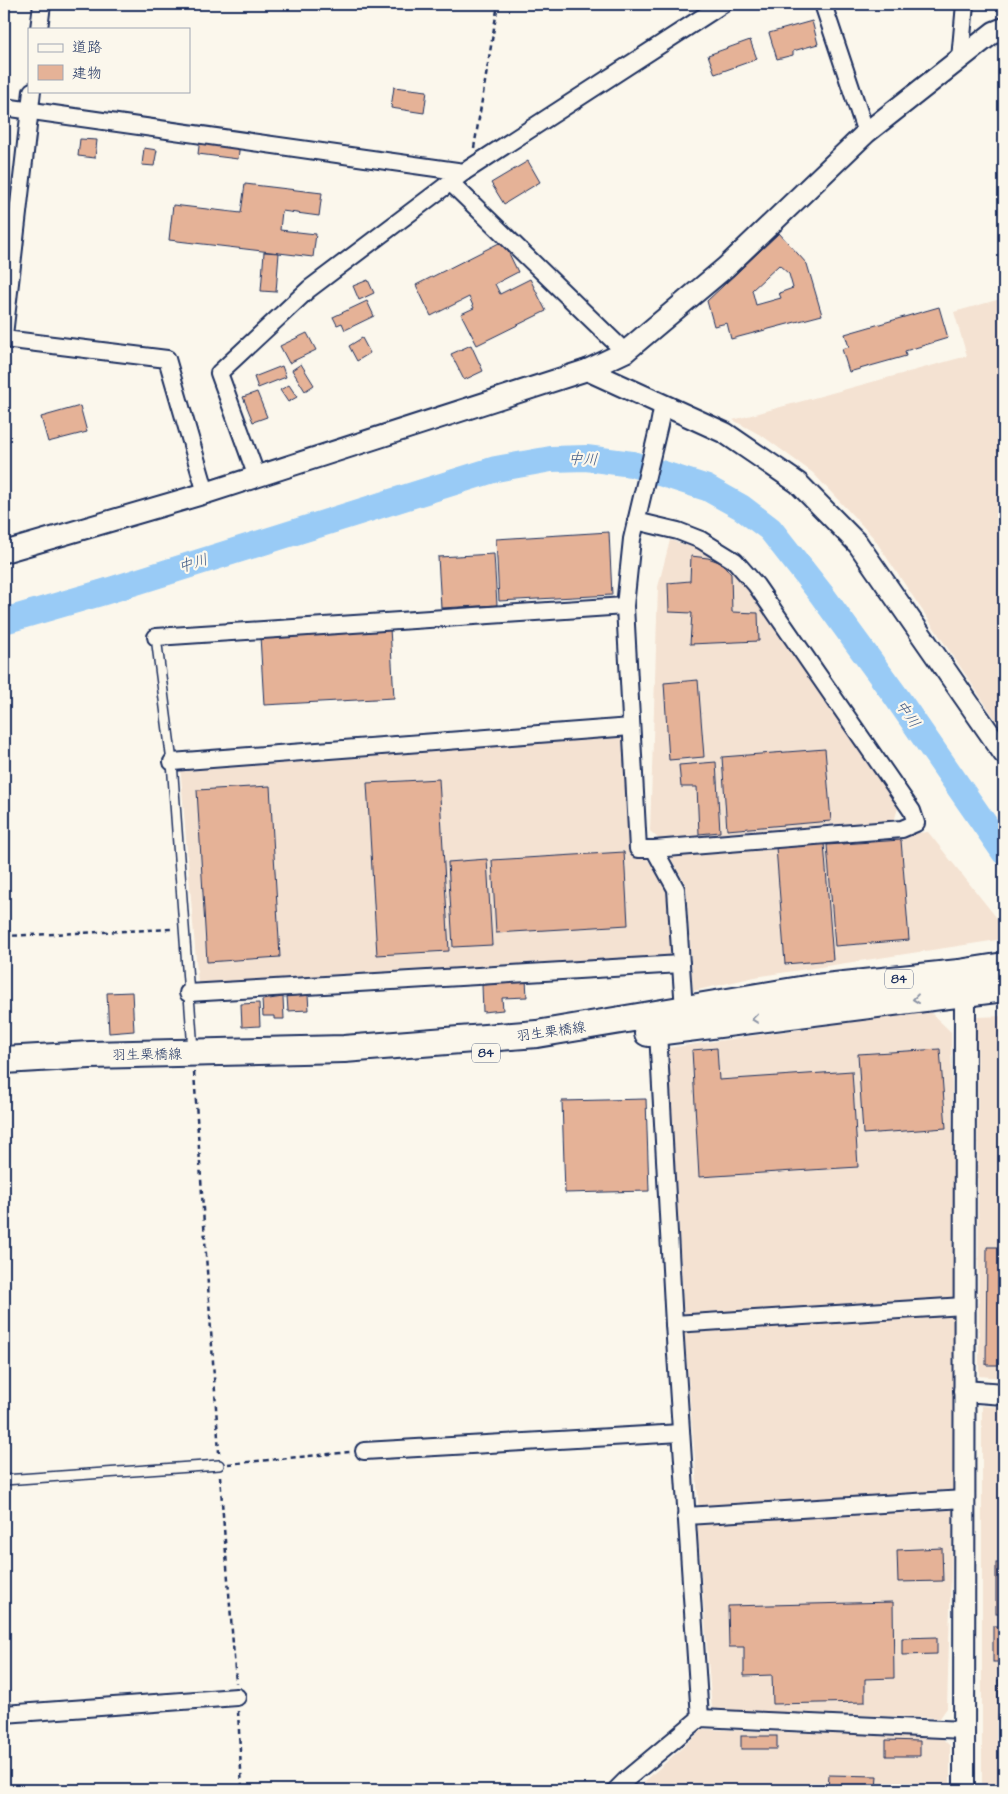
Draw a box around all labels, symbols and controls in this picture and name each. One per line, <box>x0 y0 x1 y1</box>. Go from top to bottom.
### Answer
legend <box>28 28 190 92</box>
text: 道路 <box>72 37 102 58</box>
text: 建物 <box>72 63 102 84</box>
water label: 中川 <box>568 448 598 471</box>
water label: 中川 <box>176 549 211 578</box>
water label: 中川 <box>890 696 925 733</box>
road number: 84 <box>885 970 913 989</box>
one-way arrow <box>912 993 920 1004</box>
one-way arrow <box>751 1013 759 1024</box>
street label: 羽生栗橋線 <box>515 1017 587 1047</box>
street label: 羽生栗橋線 <box>112 1044 182 1066</box>
road number: 84 <box>472 1044 500 1062</box>

